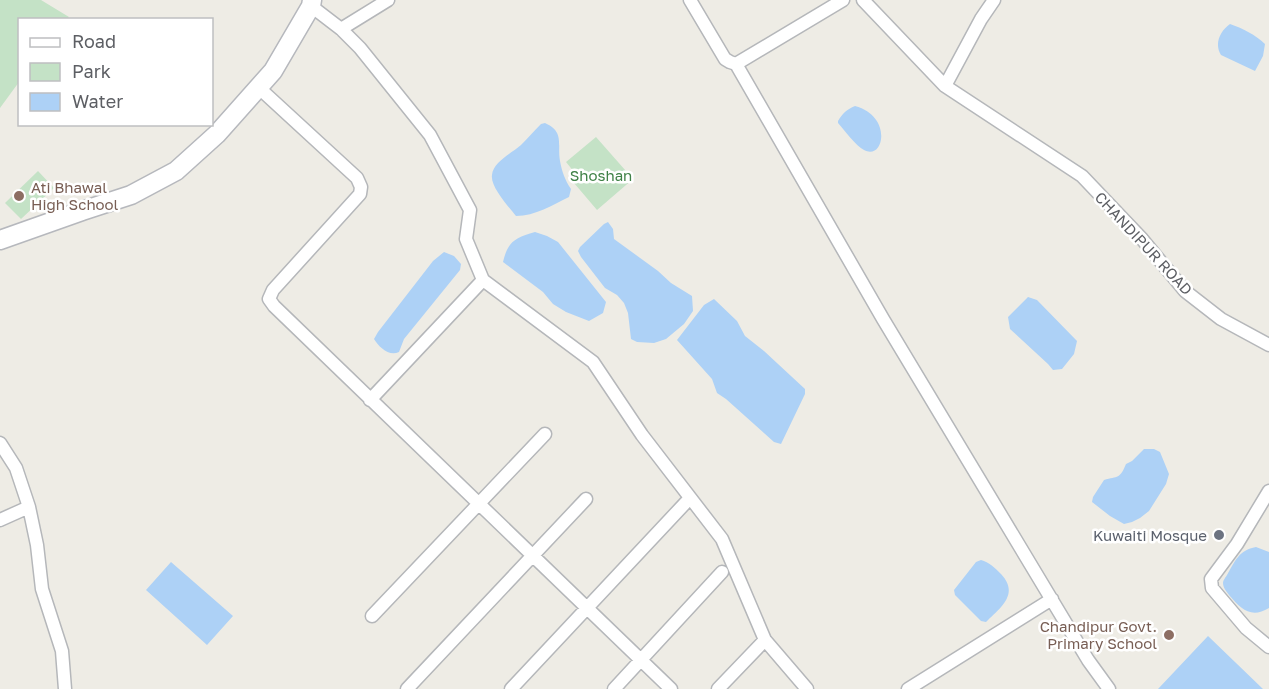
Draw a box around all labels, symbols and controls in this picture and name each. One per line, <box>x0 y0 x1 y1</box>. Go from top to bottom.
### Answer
legend <box>18 18 213 126</box>
text: Road <box>72 30 116 52</box>
text: Park <box>72 60 111 82</box>
text: Water <box>72 90 123 112</box>
park label: Shoshan <box>570 166 632 184</box>
place label: Ati Bhawal High School <box>31 178 119 213</box>
street label: CHANDIPUR ROAD <box>1092 188 1196 298</box>
marker: Ati Bhawal High School <box>12 189 26 203</box>
place label: Kuwaiti Mosque <box>1093 526 1207 544</box>
marker: Kuwaiti Mosque <box>1212 528 1226 542</box>
place label: Chandipur Govt. Primary School <box>1040 617 1157 652</box>
marker: Chandipur Govt. Primary School <box>1162 628 1176 642</box>

